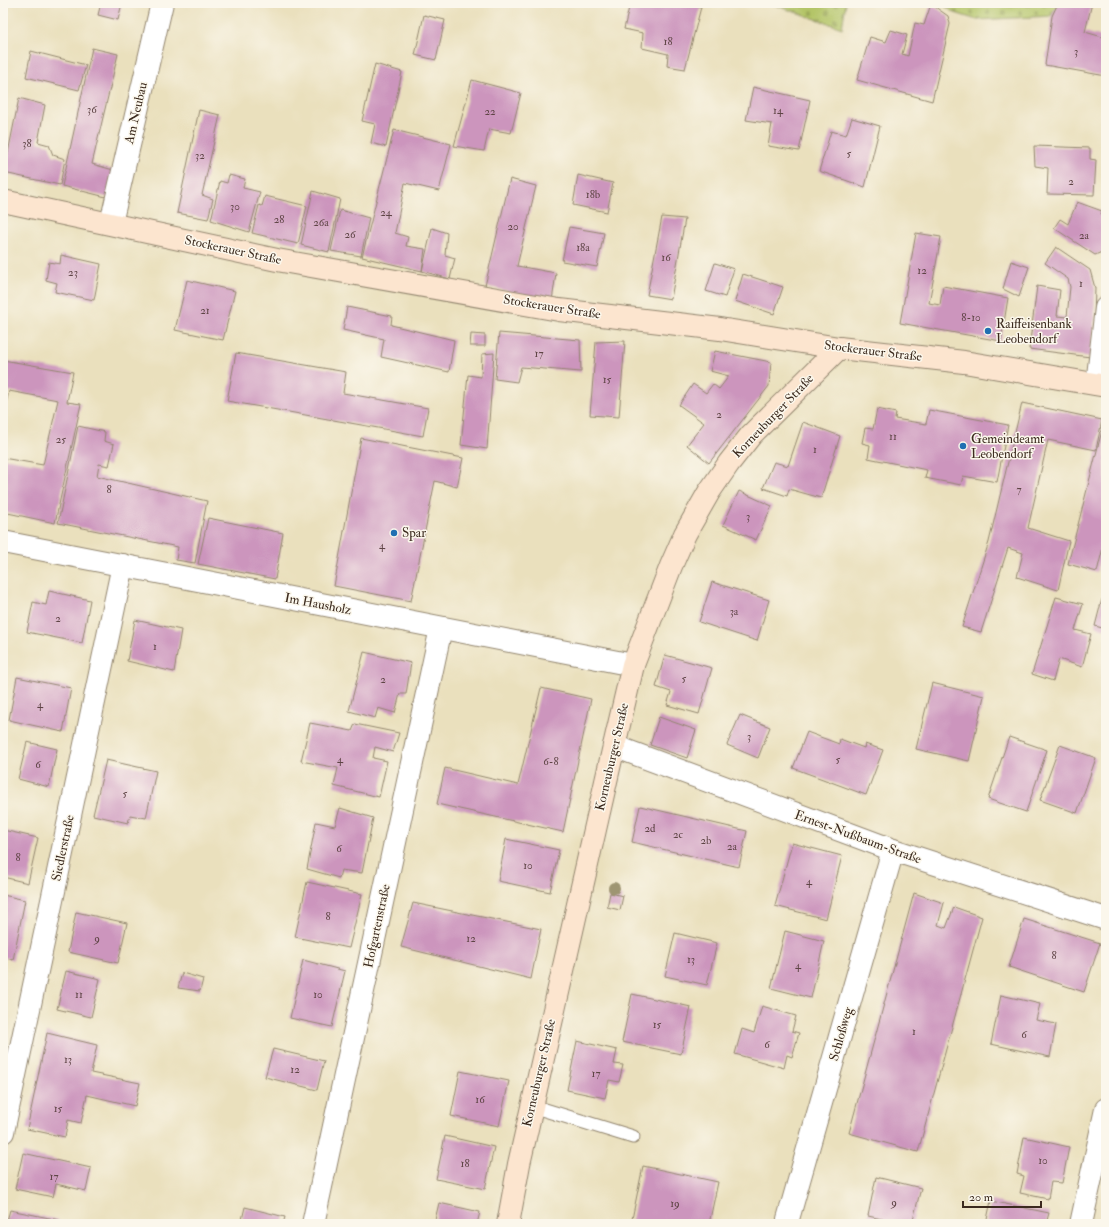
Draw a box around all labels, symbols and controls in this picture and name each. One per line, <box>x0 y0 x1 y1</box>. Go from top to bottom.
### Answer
house number: 18 <box>663 35 673 48</box>
house number: 3 <box>1074 45 1078 58</box>
street label: Am Neubau <box>121 80 151 146</box>
house number: 36 <box>87 103 98 116</box>
house number: 14 <box>773 104 784 117</box>
house number: 22 <box>484 105 496 118</box>
house number: 38 <box>22 137 32 150</box>
house number: 5 <box>847 147 852 160</box>
house number: 32 <box>195 149 205 162</box>
house number: 2 <box>1068 175 1074 188</box>
house number: 18b <box>586 188 601 201</box>
house number: 30 <box>230 200 240 213</box>
house number: 24 <box>380 206 393 219</box>
house number: 28 <box>274 213 284 226</box>
house number: 26a <box>313 216 329 229</box>
house number: 20 <box>507 220 519 233</box>
house number: 26 <box>344 228 357 241</box>
house number: 2a <box>1079 229 1090 242</box>
street label: Stockerauer Straße <box>183 232 283 268</box>
house number: 18a <box>576 241 590 254</box>
house number: 16 <box>661 251 672 264</box>
house number: 12 <box>917 264 927 277</box>
house number: 23 <box>68 266 78 279</box>
house number: 1 <box>1079 277 1083 290</box>
street label: Stockerauer Straße <box>502 291 602 323</box>
house number: 21 <box>200 304 210 317</box>
house number: 8-10 <box>961 311 981 324</box>
place label: Raiffeisenbank Leobendorf <box>996 316 1072 347</box>
marker: Raiffeisenbank Leobendorf <box>983 326 993 336</box>
street label: Stockerauer Straße <box>823 337 923 365</box>
house number: 17 <box>535 347 543 360</box>
street label: Korneuburger Straße <box>729 370 817 461</box>
house number: 15 <box>603 373 612 386</box>
house number: 2 <box>716 408 722 421</box>
house number: 11 <box>889 430 897 443</box>
place label: Gemeindeamt Leobendorf <box>971 431 1044 462</box>
house number: 25 <box>56 433 66 446</box>
marker: Gemeindeamt Leobendorf <box>958 441 968 451</box>
house number: 1 <box>813 443 817 456</box>
house number: 8 <box>106 483 112 496</box>
house number: 7 <box>1016 483 1022 496</box>
house number: 3 <box>746 510 750 523</box>
place label: Spar <box>402 525 426 542</box>
marker: Spar <box>389 528 399 538</box>
house number: 4 <box>379 539 386 552</box>
street label: Im Hausholz <box>283 590 354 618</box>
house number: 3a <box>730 605 739 618</box>
house number: 2 <box>55 612 61 625</box>
house number: 1 <box>153 640 157 653</box>
house number: 5 <box>682 672 687 685</box>
house number: 2 <box>380 673 386 686</box>
house number: 4 <box>37 698 44 711</box>
street label: Korneuburger Straße <box>592 701 632 812</box>
house number: 3 <box>747 730 751 743</box>
house number: 4 <box>337 753 344 766</box>
house number: 5 <box>836 753 841 766</box>
house number: 6-8 <box>543 755 559 768</box>
house number: 6 <box>35 758 42 771</box>
house number: 5 <box>123 787 128 800</box>
street label: Ernest-Nußbaum-Straße <box>792 807 924 868</box>
street label: Siedlerstraße <box>48 813 78 883</box>
house number: 2d <box>645 822 656 835</box>
house number: 2c <box>673 828 684 841</box>
house number: 2b <box>701 834 712 847</box>
house number: 2a <box>727 840 738 853</box>
house number: 6 <box>336 842 343 855</box>
house number: 8 <box>15 851 21 864</box>
house number: 10 <box>523 859 533 872</box>
house number: 4 <box>806 875 813 888</box>
street label: Hofgartenstraße <box>360 882 394 969</box>
house number: 8 <box>325 910 331 923</box>
house number: 9 <box>93 932 100 945</box>
house number: 12 <box>466 932 476 945</box>
house number: 8 <box>1051 949 1057 962</box>
house number: 13 <box>687 953 695 966</box>
house number: 4 <box>795 959 802 972</box>
house number: 11 <box>75 988 83 1001</box>
house number: 10 <box>313 988 323 1001</box>
street label: Schloßweg <box>826 1005 856 1063</box>
street label: Korneuburger Straße <box>519 1017 559 1128</box>
house number: 15 <box>653 1018 662 1031</box>
house number: 1 <box>912 1025 916 1038</box>
house number: 6 <box>1021 1028 1028 1041</box>
house number: 6 <box>764 1038 771 1051</box>
house number: 13 <box>64 1053 72 1066</box>
house number: 12 <box>290 1063 300 1076</box>
house number: 17 <box>592 1067 600 1080</box>
house number: 16 <box>475 1093 486 1106</box>
house number: 15 <box>54 1102 63 1115</box>
house number: 10 <box>1038 1154 1048 1167</box>
house number: 18 <box>460 1157 470 1170</box>
house number: 17 <box>50 1170 58 1183</box>
scale bar <box>963 1183 1041 1209</box>
text: 20 m <box>969 1190 994 1205</box>
house number: 9 <box>890 1196 897 1209</box>
house number: 19 <box>670 1197 680 1210</box>

